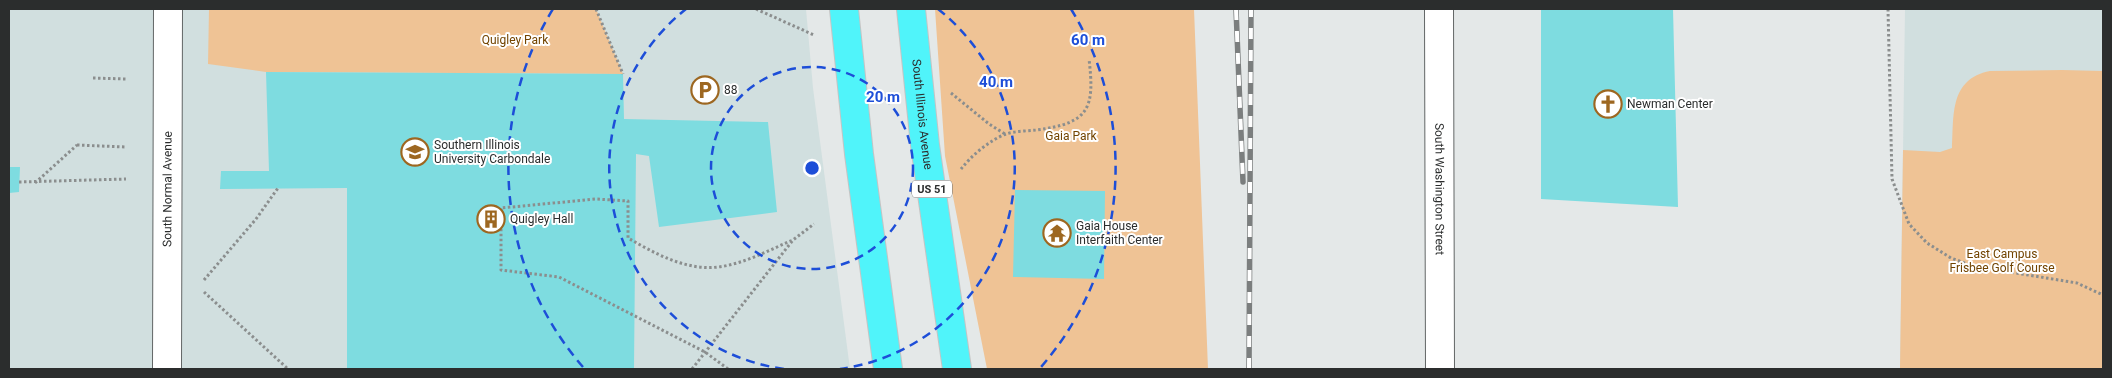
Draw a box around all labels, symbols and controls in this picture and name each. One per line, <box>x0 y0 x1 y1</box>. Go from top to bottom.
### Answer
text: 60 m <box>1071 31 1105 49</box>
park label: Quigley Park <box>482 33 549 47</box>
street label: South Illinois Avenue <box>909 58 935 171</box>
text: 40 m <box>979 73 1013 91</box>
parking icon: 88 <box>690 75 720 105</box>
place label: 88 <box>724 83 738 97</box>
text: 20 m <box>866 88 900 106</box>
church icon: Newman Center <box>1593 89 1623 119</box>
place label: Newman Center <box>1627 97 1713 111</box>
street label: South Washington Street <box>1432 123 1447 255</box>
park label: Gaia Park <box>1045 129 1098 143</box>
street label: South Normal Avenue <box>160 131 175 247</box>
school or university icon: Southern Illinois University Carbondale <box>400 137 430 167</box>
place label: Southern Illinois University Carbondale <box>434 138 550 166</box>
centre of rings <box>803 159 821 177</box>
road number: US 51 <box>912 180 952 198</box>
building icon: Quigley Hall <box>476 204 506 234</box>
place label: Quigley Hall <box>510 212 573 226</box>
temple icon: Gaia House Interfaith Center <box>1042 218 1072 248</box>
place label: Gaia House Interfaith Center <box>1076 219 1163 247</box>
park label: East Campus Frisbee Golf Course <box>1949 247 2055 275</box>

